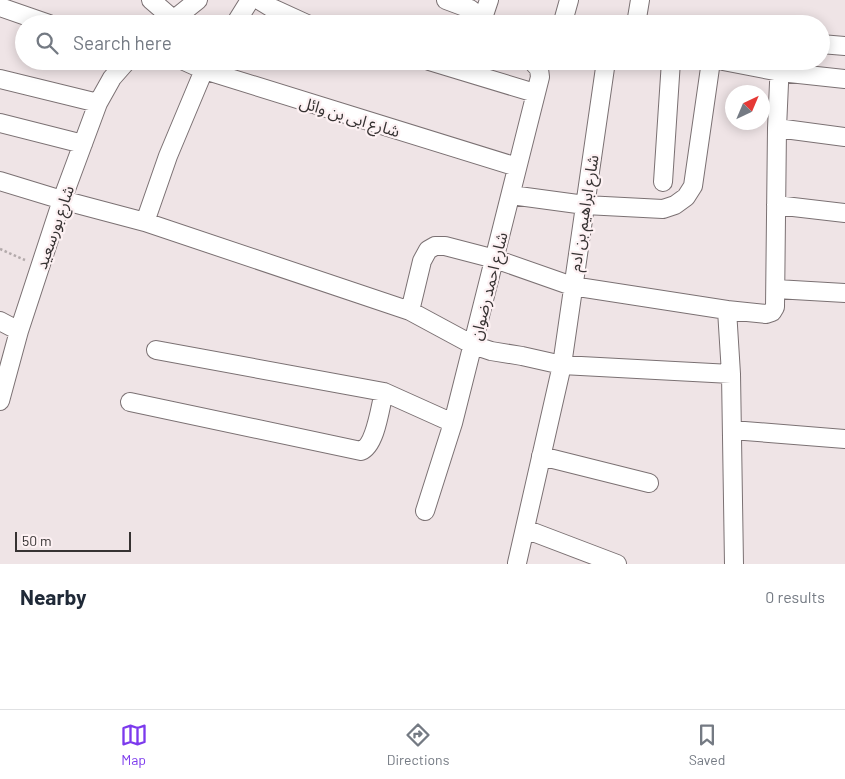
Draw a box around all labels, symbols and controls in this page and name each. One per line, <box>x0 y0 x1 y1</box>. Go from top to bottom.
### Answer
search box <box>15 15 830 70</box>
icon: search <box>33 29 61 57</box>
text: Search here <box>73 31 172 54</box>
north arrow <box>725 85 770 130</box>
street label: شارع ابى بن وائل <box>297 92 402 144</box>
street label: شارع ابراهيم بن ادم <box>564 153 606 273</box>
street label: شارع بورسعيد <box>31 183 81 273</box>
street label: شارع احمد رضوان <box>465 230 514 343</box>
scale bar <box>15 529 131 552</box>
text: 50 m <box>22 532 51 549</box>
text: Nearby <box>20 584 86 609</box>
text: 0 results <box>765 587 825 606</box>
tab: Map <box>120 721 148 768</box>
tab: Directions <box>387 721 449 768</box>
tab: Saved <box>689 721 725 768</box>

